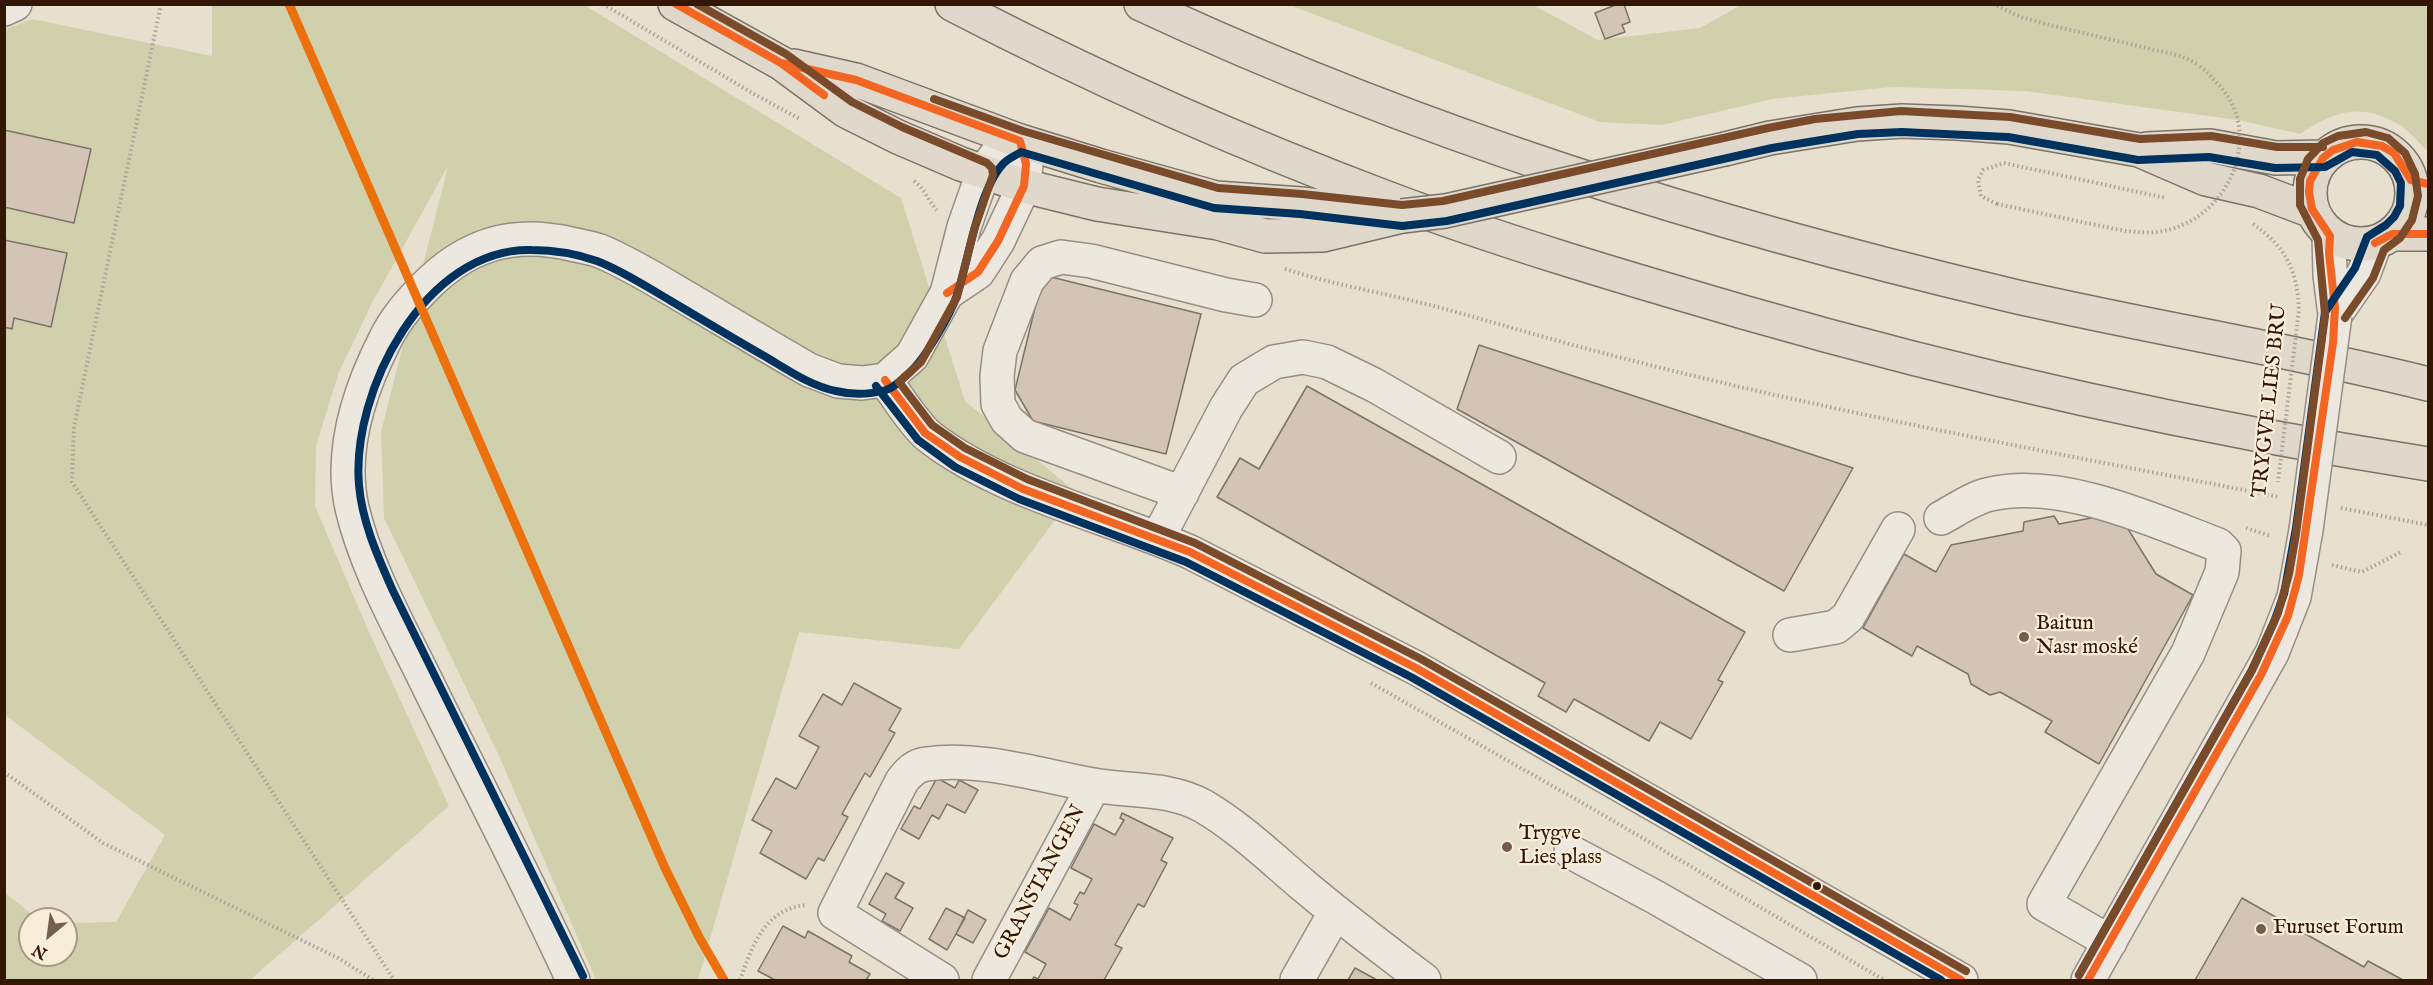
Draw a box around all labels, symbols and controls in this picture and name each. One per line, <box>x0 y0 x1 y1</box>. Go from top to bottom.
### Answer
street label: TRYGVE LIES BRU <box>2248 303 2294 499</box>
place label: Baitun Nasr moské <box>2036 612 2138 662</box>
marker: Baitun Nasr moské <box>2017 630 2031 644</box>
street label: GRANSTANGEN <box>990 801 1092 965</box>
place label: Trygve Lies plass <box>1519 822 1602 872</box>
marker: Trygve Lies plass <box>1500 840 1514 854</box>
unlabelled marker <box>1811 880 1823 892</box>
north arrow <box>18 907 78 967</box>
place label: Furuset Forum <box>2273 916 2404 942</box>
marker: Furuset Forum <box>2254 922 2268 936</box>
text: N <box>29 939 51 963</box>

